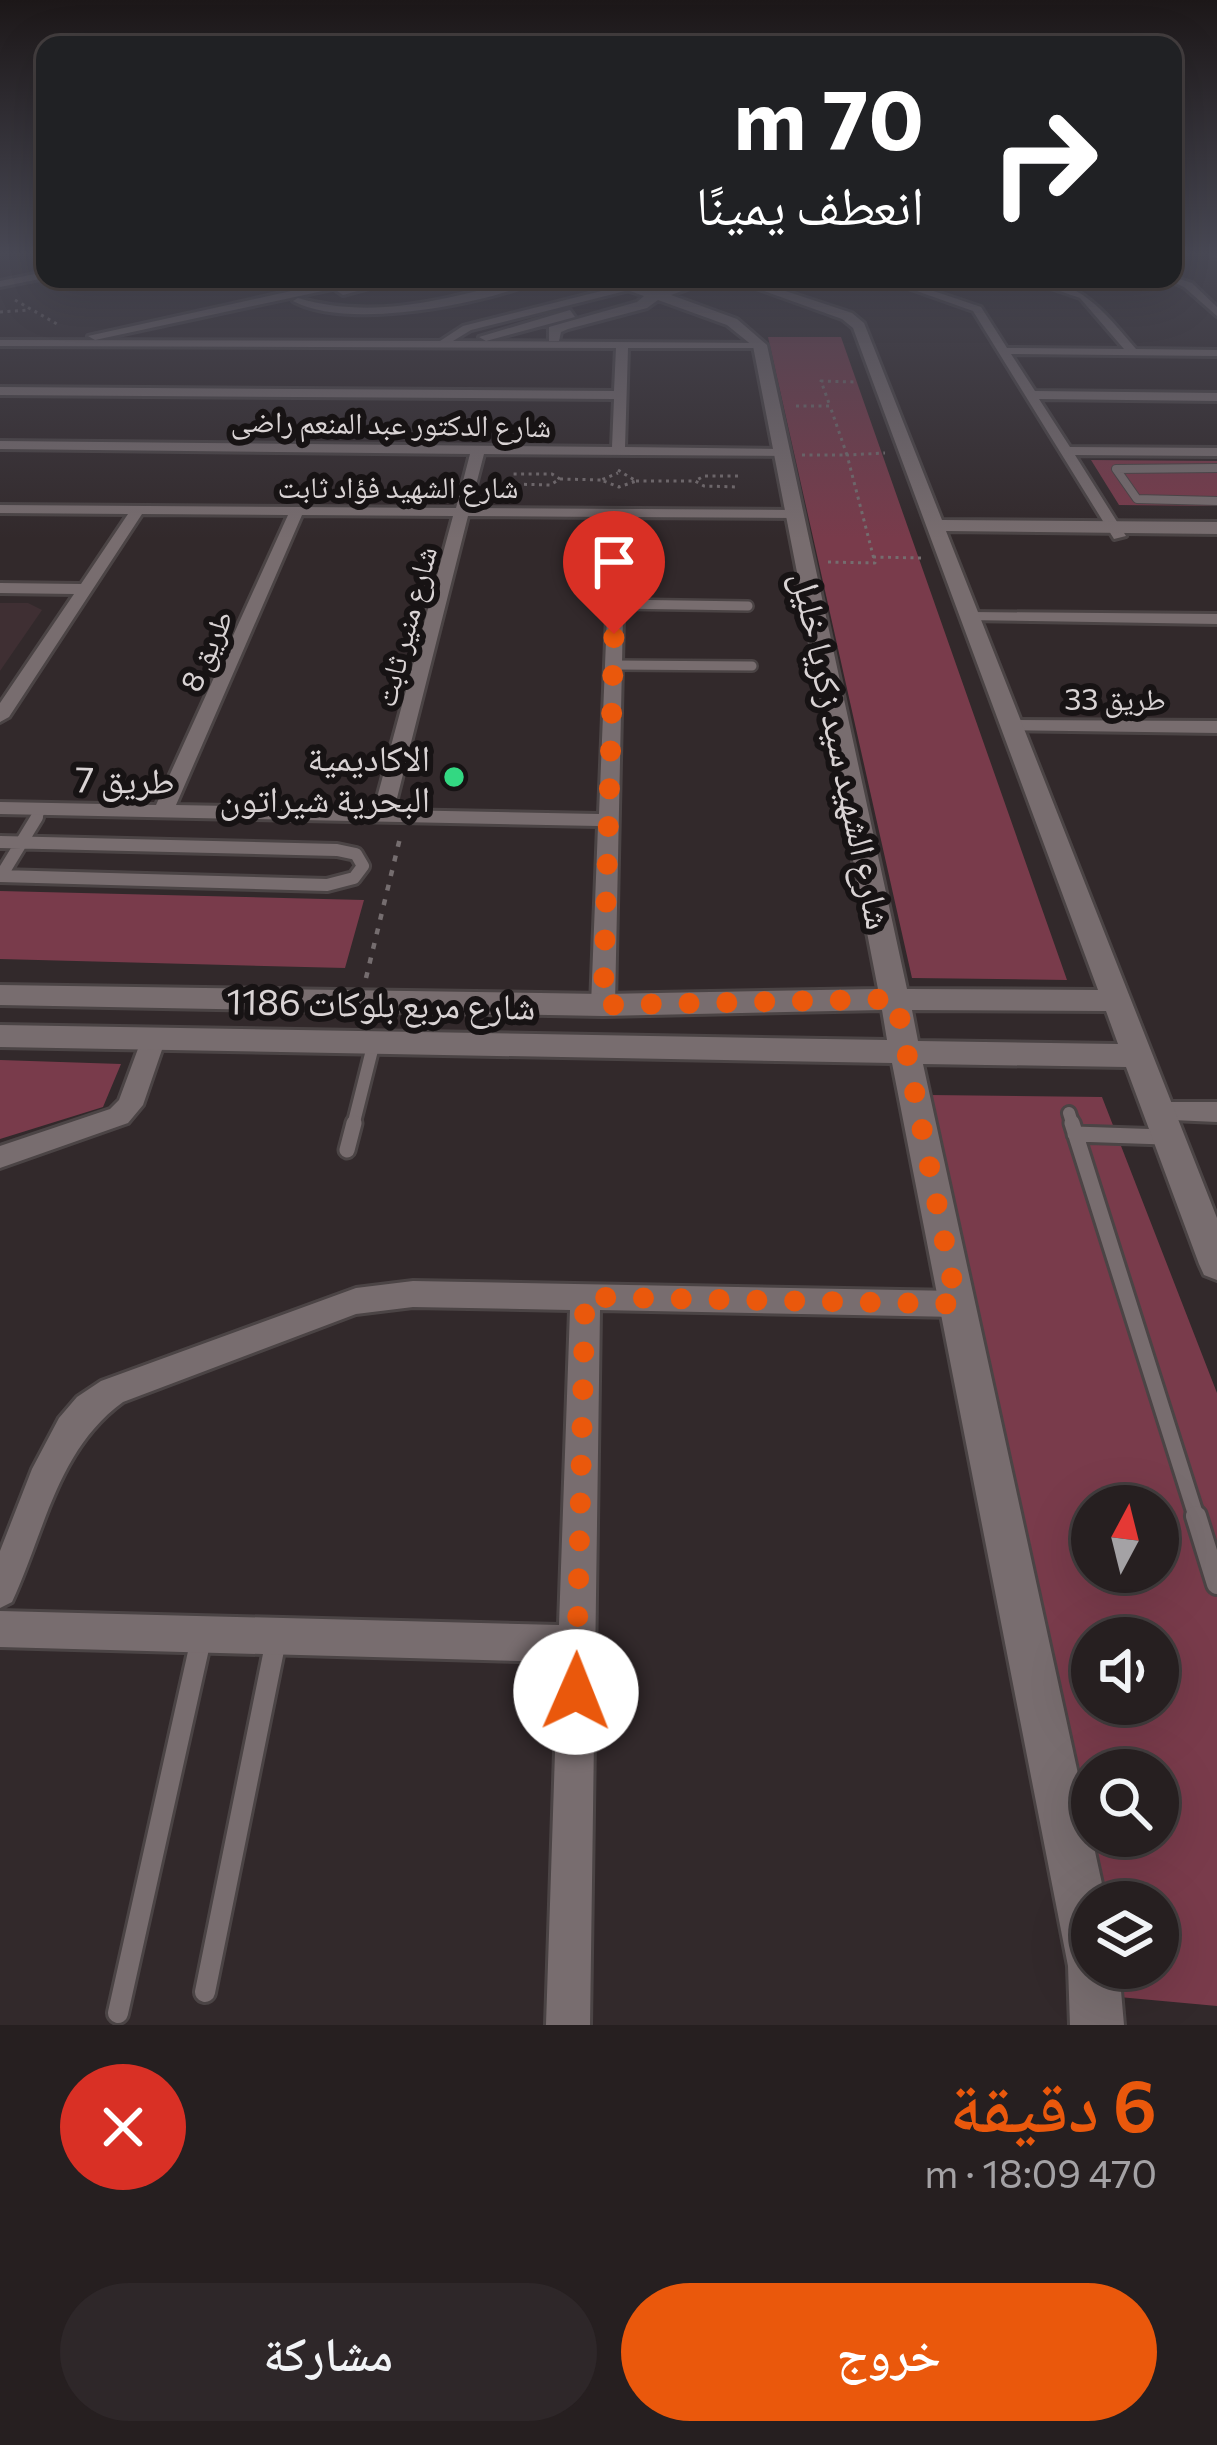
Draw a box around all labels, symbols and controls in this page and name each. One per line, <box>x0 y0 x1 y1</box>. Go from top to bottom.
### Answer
text: 70 m <box>733 65 924 167</box>
icon: right <box>966 84 1122 240</box>
text: انعطف يمينًا <box>696 170 924 236</box>
street label: شارع الدكتور عبد المنعم راضى <box>230 401 552 447</box>
street label: شارع الشهيد فؤاد ثابت <box>278 467 518 507</box>
pin <box>563 511 665 634</box>
icon: arrive <box>581 529 647 595</box>
street label: شارع منير ثابت <box>365 542 446 711</box>
street label: شارع الشهيد سيد زكريا خليل <box>782 567 903 933</box>
street label: طريق 8 <box>171 603 241 697</box>
street label: طريق 33 <box>1064 679 1166 718</box>
place label: الاكاديمية البحرية شيراتون <box>219 734 430 821</box>
street label: طريق 7 <box>75 755 175 803</box>
marker: الاكاديمية البحرية شيراتون <box>441 764 467 790</box>
street label: شارع مربع بلوكات 1186 <box>226 977 536 1030</box>
north arrow <box>1071 1485 1179 1593</box>
map controls <box>1071 1485 1179 1989</box>
button: sound <box>1071 1617 1179 1725</box>
position arrow <box>513 1629 639 1755</box>
button: search <box>1071 1749 1179 1857</box>
button: layers <box>1071 1881 1179 1989</box>
text: 6 دقيقة <box>949 2059 1157 2147</box>
button: close <box>60 2064 186 2190</box>
text: 470 m · 18:09 <box>924 2148 1157 2196</box>
button: مشاركة <box>60 2283 597 2421</box>
button: خروج <box>621 2283 1157 2421</box>

